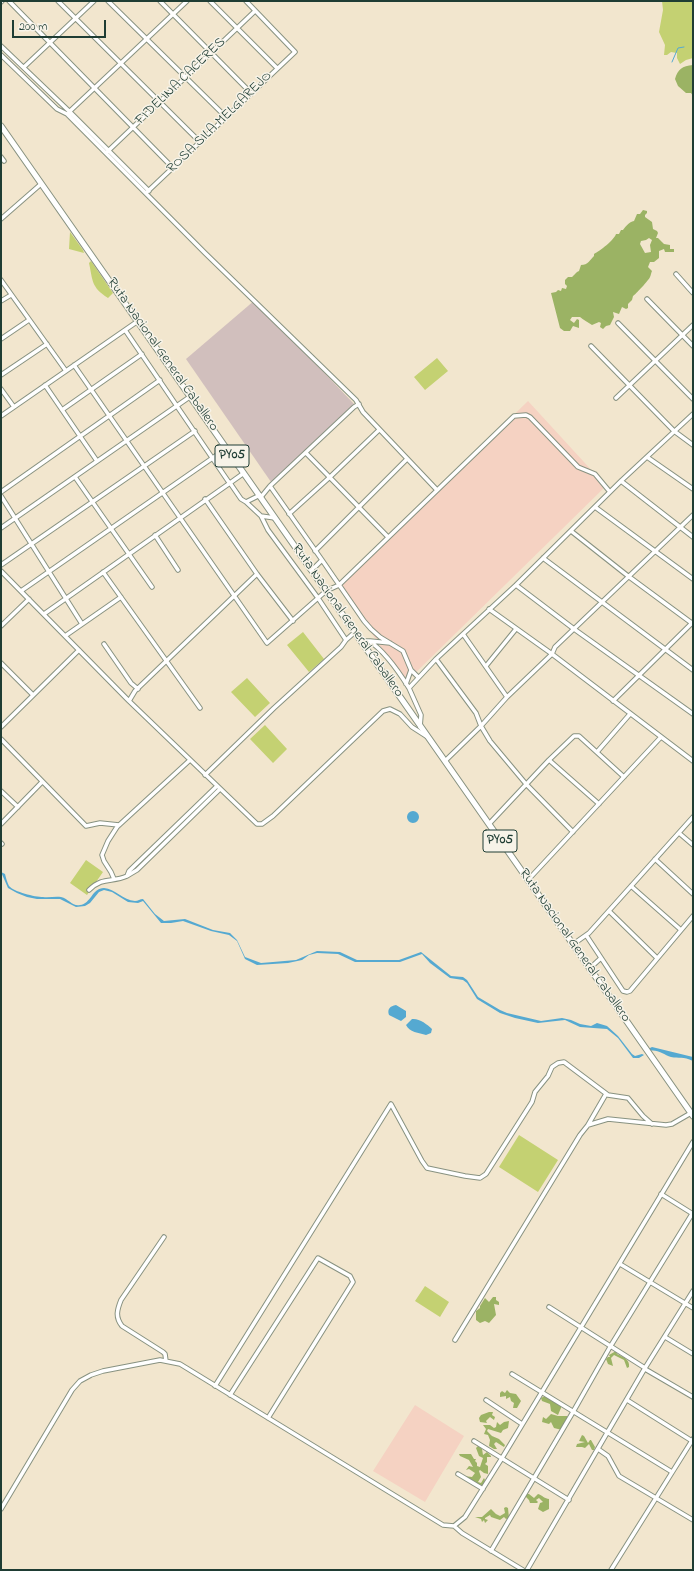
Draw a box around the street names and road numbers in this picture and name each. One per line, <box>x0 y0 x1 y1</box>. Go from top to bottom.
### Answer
street label: FIDELINA CACERES <box>132 35 230 129</box>
street label: ROSA SILA MELGAREJO <box>164 68 276 178</box>
street label: Ruta Nacional General Caballero <box>102 275 222 435</box>
road number: PY05 <box>215 445 249 467</box>
street label: Ruta Nacional General Caballero <box>287 541 407 701</box>
road number: PY05 <box>483 830 517 852</box>
street label: Ruta Nacional General Caballero <box>514 866 634 1026</box>

